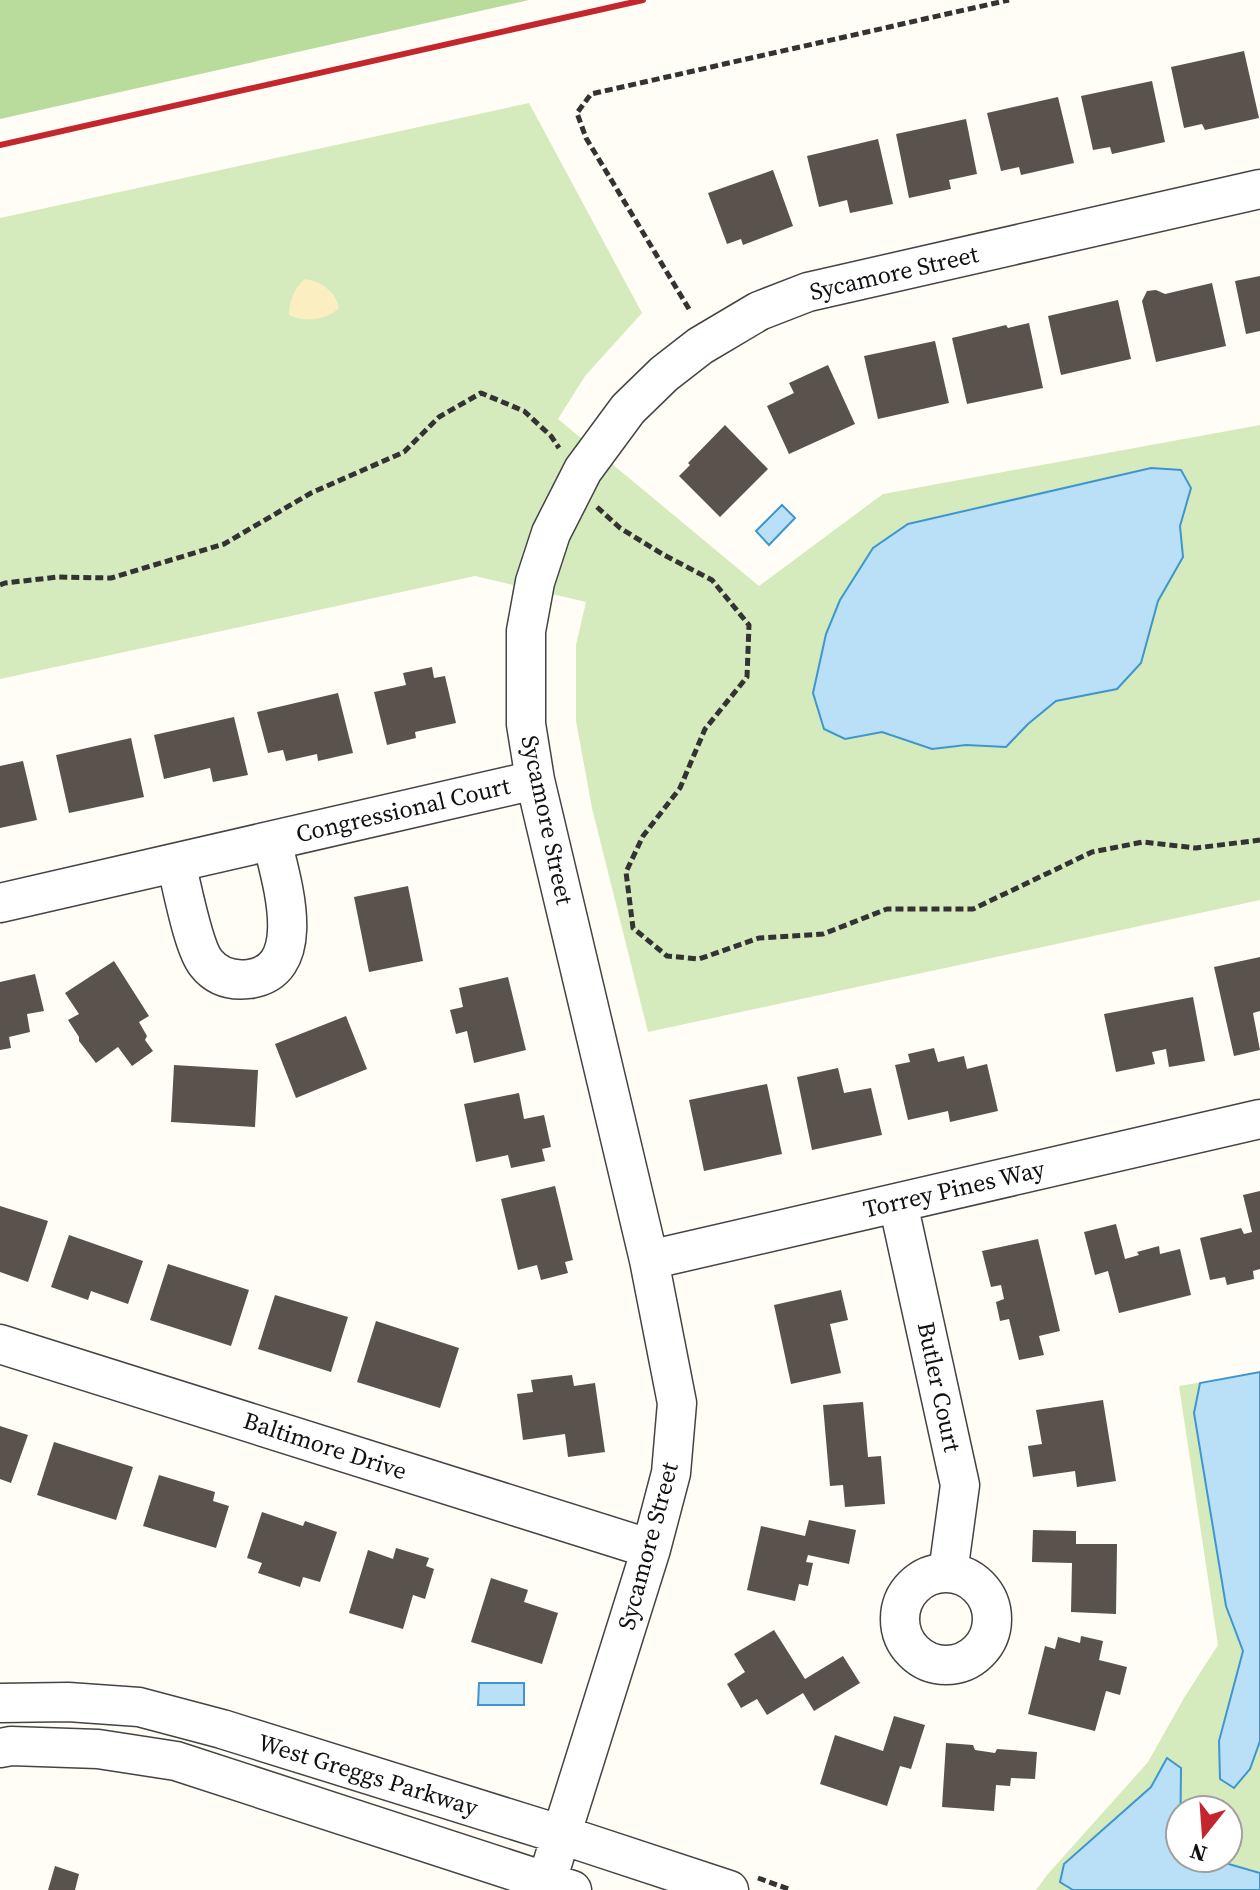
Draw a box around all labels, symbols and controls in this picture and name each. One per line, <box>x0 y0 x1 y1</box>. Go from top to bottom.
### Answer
street label: Sycamore Street <box>806 237 982 308</box>
street label: Sycamore Street <box>513 732 582 908</box>
street label: Congressional Court <box>293 769 513 850</box>
street label: Torrey Pines Way <box>860 1151 1049 1225</box>
street label: Butler Court <box>910 1319 969 1455</box>
street label: Baltimore Drive <box>239 1404 411 1487</box>
street label: Sycamore Street <box>609 1458 686 1633</box>
street label: West Greggs Parkway <box>254 1725 483 1824</box>
north arrow <box>1164 1794 1244 1874</box>
text: N <box>1186 1836 1210 1870</box>

